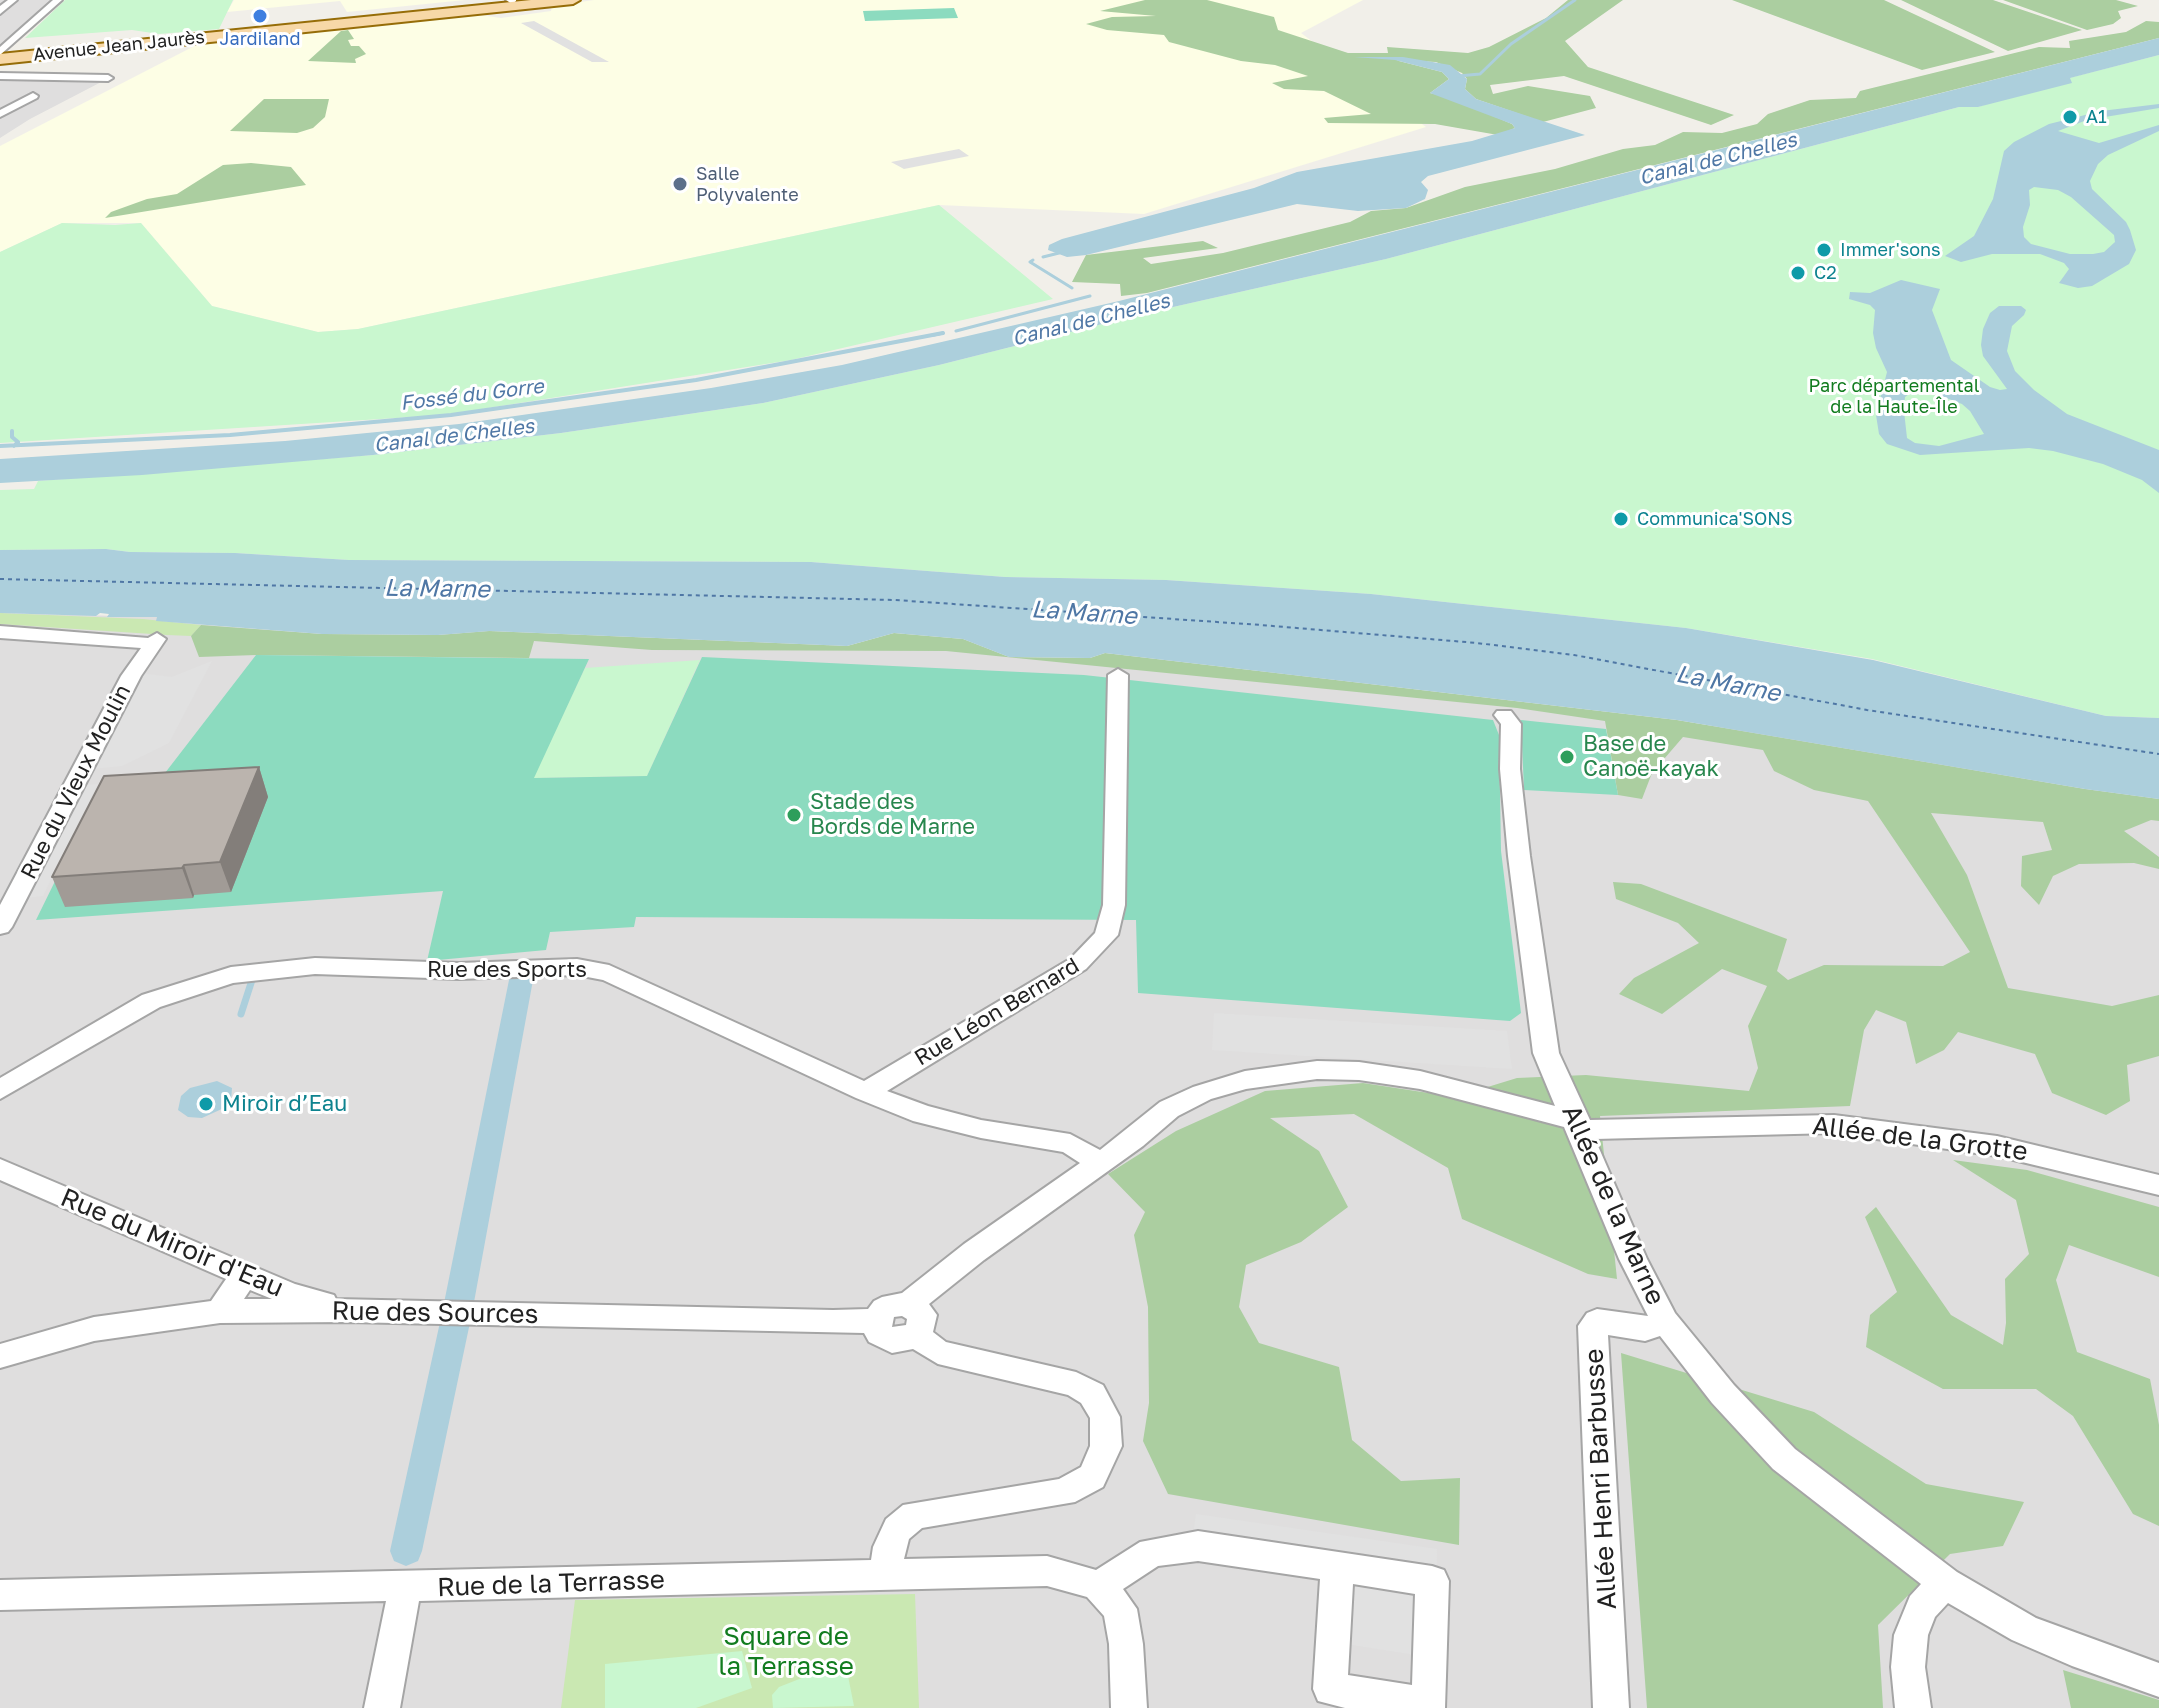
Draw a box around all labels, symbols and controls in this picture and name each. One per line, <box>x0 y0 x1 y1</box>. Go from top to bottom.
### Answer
marker: Jardiland <box>251 7 269 25</box>
street label: Avenue Jean Jaurès <box>32 26 206 66</box>
place label: Jardiland <box>220 28 300 50</box>
place label: A1 <box>2086 106 2107 128</box>
marker: A1 <box>2061 108 2079 126</box>
water label: Canal de Chelles <box>1637 128 1799 190</box>
place label: Salle Polyvalente <box>696 163 799 206</box>
marker: Salle Polyvalente <box>671 175 689 193</box>
place label: Immer'sons <box>1840 239 1941 261</box>
marker: Immer'sons <box>1815 241 1833 259</box>
place label: C2 <box>1814 262 1837 284</box>
marker: C2 <box>1789 264 1807 282</box>
water label: Canal de Chelles <box>1010 289 1172 351</box>
water label: Fossé du Gorre <box>399 374 545 416</box>
park label: Parc départemental de la Haute-Île <box>1808 375 1980 418</box>
water label: Canal de Chelles <box>373 414 535 458</box>
place label: Communica'SONS <box>1637 508 1792 530</box>
marker: Communica'SONS <box>1612 510 1630 528</box>
water label: La Marne <box>384 574 490 604</box>
water label: La Marne <box>1030 595 1138 631</box>
water label: La Marne <box>1673 660 1783 708</box>
street label: Rue du Vieux Moulin <box>16 680 136 884</box>
place label: Base de Canoë-kayak <box>1583 731 1719 782</box>
marker: Base de Canoë-kayak <box>1558 748 1576 766</box>
place label: Stade des Bords de Marne <box>810 789 975 840</box>
marker: Stade des Bords de Marne <box>785 806 803 824</box>
street label: Rue Léon Bernard <box>910 952 1084 1072</box>
street label: Rue des Sports <box>427 957 587 983</box>
place label: Miroir d’Eau <box>222 1091 347 1117</box>
marker: Miroir d’Eau <box>197 1095 215 1113</box>
street label: Allée de la Marne <box>1555 1100 1671 1310</box>
street label: Allée de la Grotte <box>1811 1110 2029 1168</box>
street label: Rue du Miroir d'Eau <box>56 1182 288 1304</box>
street label: Rue des Sources <box>331 1296 539 1330</box>
street label: Allée Henri Barbusse <box>1579 1348 1623 1610</box>
street label: Rue de la Terrasse <box>437 1564 665 1604</box>
park label: Square de la Terrasse <box>718 1621 854 1682</box>

